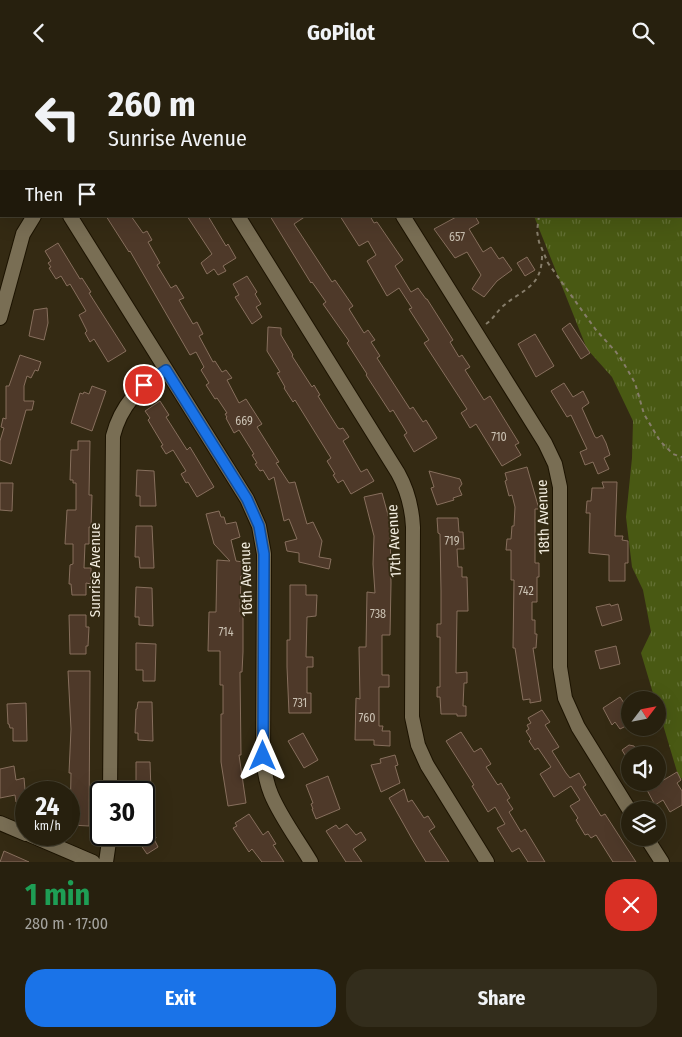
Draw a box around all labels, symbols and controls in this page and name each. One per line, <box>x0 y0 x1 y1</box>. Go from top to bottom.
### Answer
icon: back <box>25 19 53 47</box>
text: GoPilot <box>307 19 375 46</box>
icon: search <box>629 19 657 47</box>
text: 260 m <box>108 83 196 125</box>
icon: left <box>25 85 90 150</box>
text: Sunrise Avenue <box>108 125 247 152</box>
icon: arrive <box>73 180 101 208</box>
text: Then <box>25 183 63 206</box>
house number: 657 <box>449 230 465 244</box>
pin <box>123 364 165 406</box>
icon: arrive <box>130 371 158 399</box>
house number: 669 <box>235 414 253 428</box>
house number: 710 <box>491 430 507 444</box>
street label: 18th Avenue <box>533 479 553 555</box>
street label: 17th Avenue <box>383 504 405 578</box>
street label: Sunrise Avenue <box>86 523 104 617</box>
house number: 719 <box>444 534 460 548</box>
street label: 16th Avenue <box>236 541 256 617</box>
house number: 742 <box>518 584 534 598</box>
house number: 738 <box>370 607 386 621</box>
house number: 714 <box>218 625 234 639</box>
north arrow <box>621 691 666 736</box>
map controls <box>621 691 666 846</box>
house number: 731 <box>293 696 307 710</box>
house number: 760 <box>359 711 375 725</box>
position arrow <box>236 729 288 781</box>
button: sound <box>621 746 666 791</box>
speed limit sign: 30 <box>90 781 155 846</box>
text: 24 <box>36 792 59 822</box>
button: layers <box>621 801 666 846</box>
text: km/h <box>34 819 61 833</box>
text: 1 min <box>25 877 90 913</box>
button: close <box>605 879 657 931</box>
text: 280 m · 17:00 <box>25 914 108 933</box>
button: Exit <box>25 969 336 1027</box>
button: Share <box>346 969 657 1027</box>

